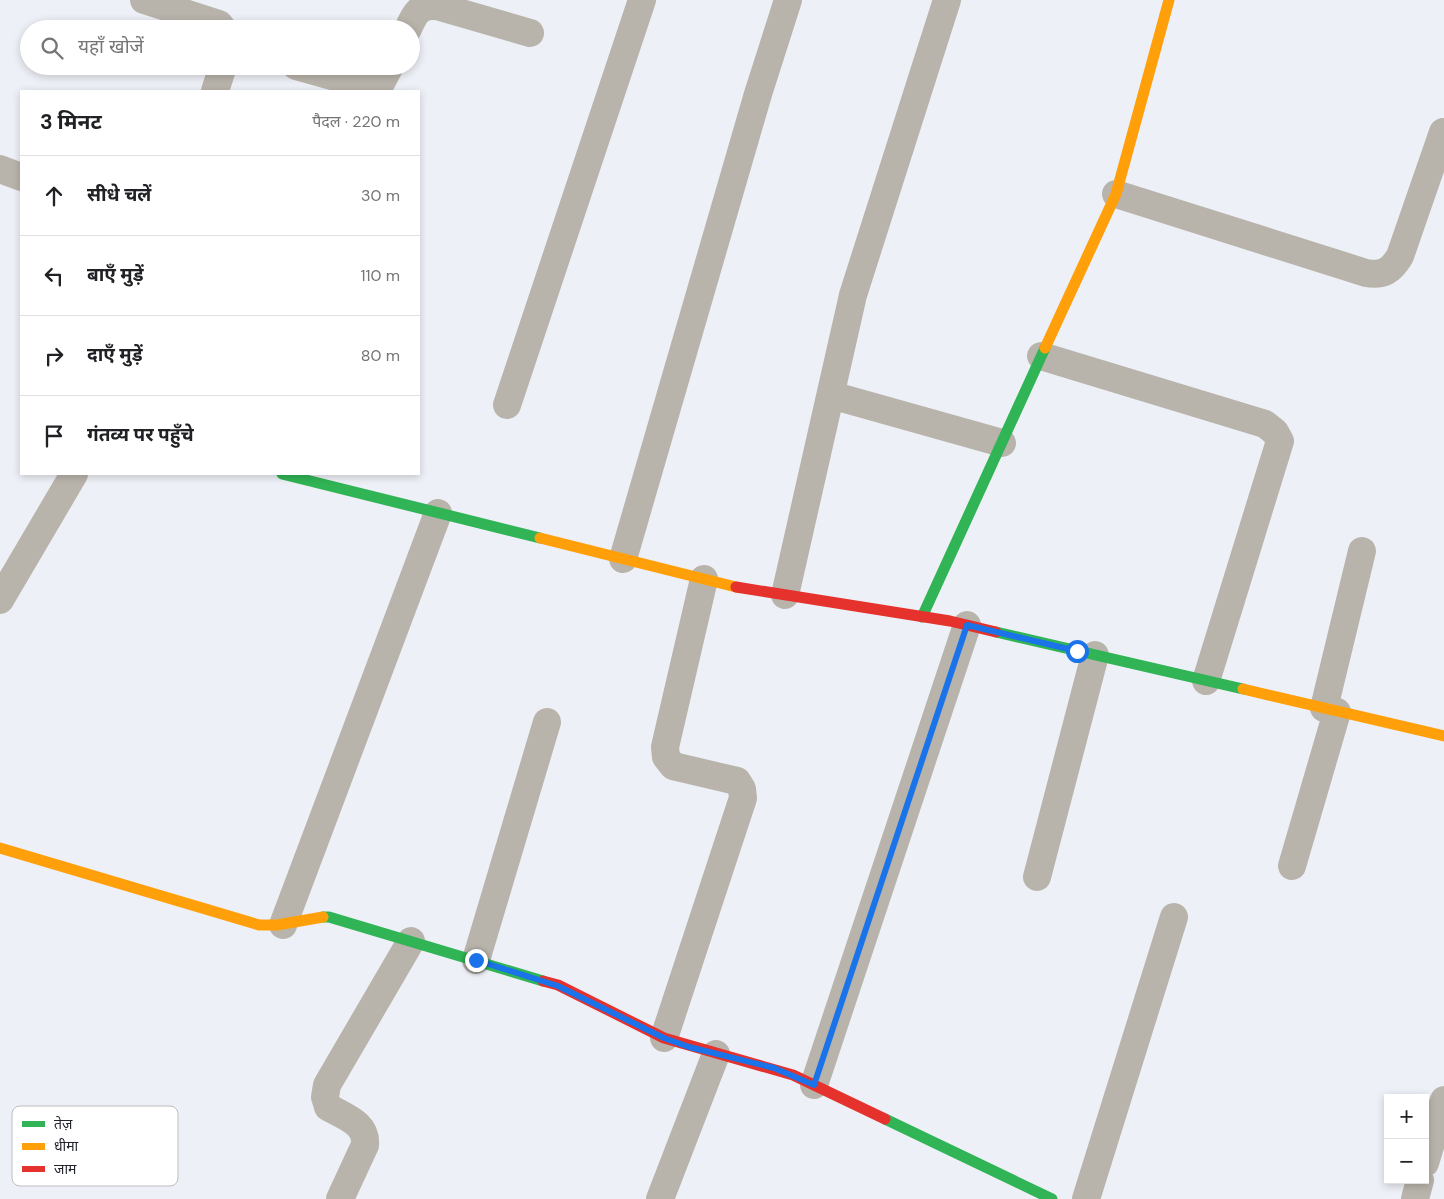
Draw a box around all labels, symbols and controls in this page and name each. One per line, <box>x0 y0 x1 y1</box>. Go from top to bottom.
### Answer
search box <box>20 20 420 75</box>
icon: search <box>38 34 66 62</box>
text: यहाँ खोजें <box>78 34 144 59</box>
text: 3 मिनट <box>40 108 102 136</box>
text: पैदल · 220 m <box>312 111 400 132</box>
icon: ahead <box>40 182 68 210</box>
text: सीधे चलें <box>87 182 151 207</box>
text: 30 m <box>361 185 400 206</box>
icon: left <box>40 262 68 290</box>
text: बाएँ मुड़ें <box>87 262 144 287</box>
text: 110 m <box>361 265 400 286</box>
icon: right <box>40 342 68 370</box>
text: दाएँ मुड़ें <box>87 342 142 367</box>
text: 80 m <box>361 345 400 366</box>
icon: arrive <box>40 422 68 450</box>
text: गंतव्य पर पहुँचे <box>87 422 194 447</box>
route start <box>1066 640 1089 663</box>
route end <box>465 949 488 972</box>
map controls <box>1384 1094 1429 1184</box>
button: + <box>1384 1094 1429 1139</box>
legend <box>12 1106 178 1186</box>
text: तेज़ <box>54 1115 73 1133</box>
text: धीमा <box>54 1137 79 1155</box>
button: − <box>1384 1139 1429 1184</box>
text: जाम <box>54 1160 77 1178</box>

